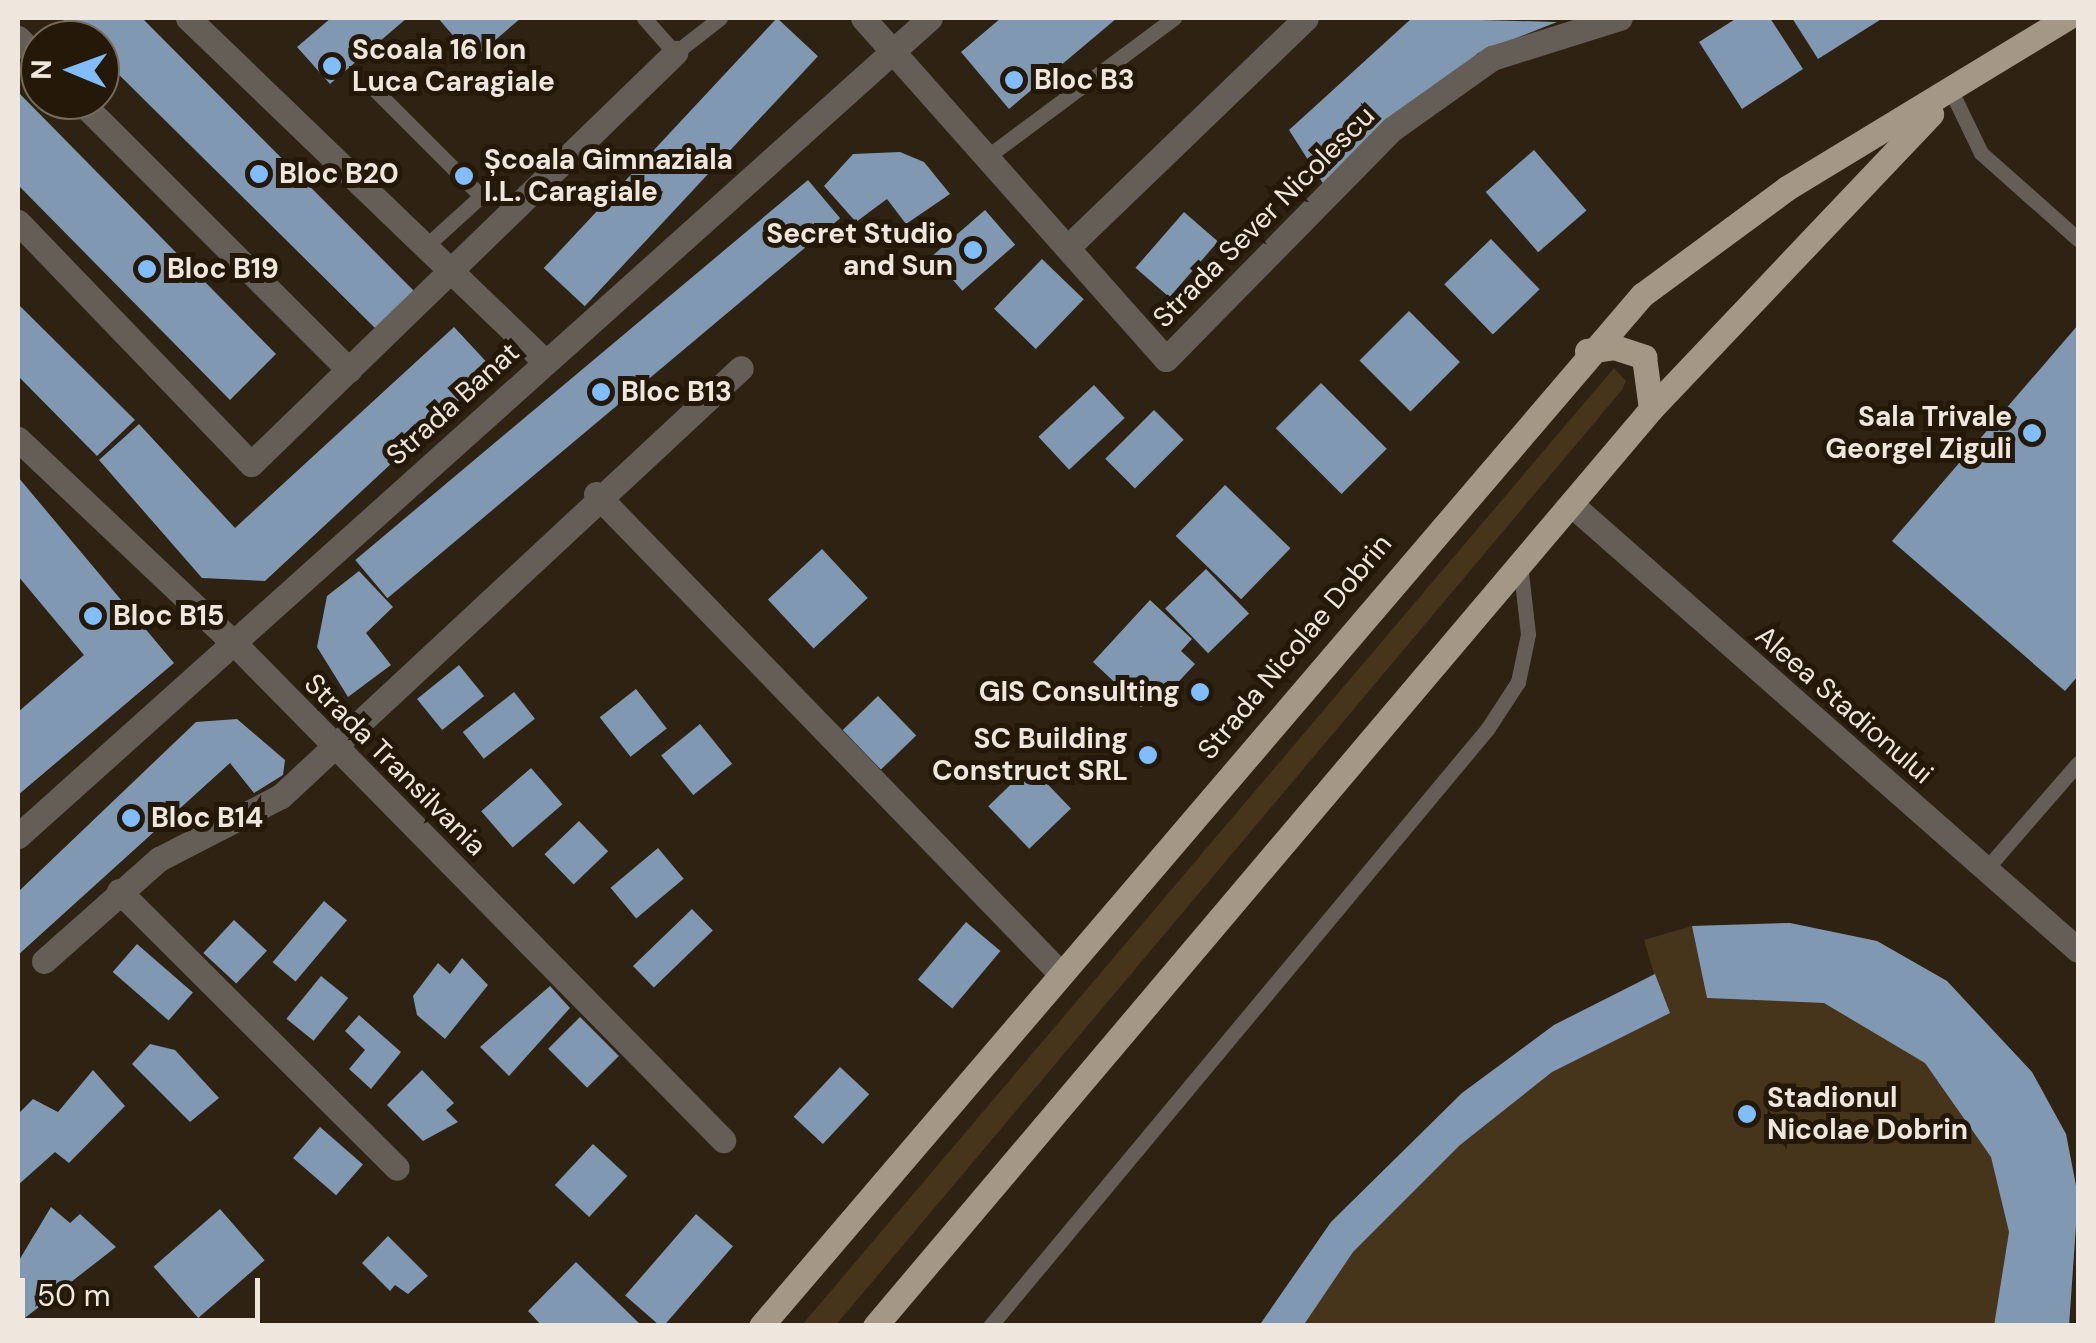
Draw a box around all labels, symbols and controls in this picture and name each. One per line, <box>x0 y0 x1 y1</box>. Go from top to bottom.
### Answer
north arrow <box>20 20 120 120</box>
place label: Scoala 16 Ion Luca Caragiale <box>352 33 555 99</box>
marker: Scoala 16 Ion Luca Caragiale <box>321 55 343 77</box>
text: N <box>23 59 60 80</box>
place label: Bloc B3 <box>1034 63 1135 97</box>
marker: Bloc B3 <box>1003 69 1025 91</box>
street label: Strada Sever Nicolescu <box>1146 99 1382 335</box>
place label: Școala Gimnaziala I.L. Caragiale <box>484 143 733 209</box>
place label: Bloc B20 <box>279 157 399 191</box>
marker: Bloc B20 <box>248 163 270 185</box>
marker: Școala Gimnaziala I.L. Caragiale <box>453 165 475 187</box>
place label: Secret Studio and Sun <box>766 217 953 283</box>
marker: Secret Studio and Sun <box>962 239 984 261</box>
place label: Bloc B19 <box>167 252 279 286</box>
marker: Bloc B19 <box>136 258 158 280</box>
street label: Strada Banat <box>380 336 526 472</box>
place label: Bloc B13 <box>621 375 732 409</box>
marker: Bloc B13 <box>590 381 612 403</box>
place label: Sala Trivale Georgel Ziguli <box>1825 400 2012 466</box>
marker: Sala Trivale Georgel Ziguli <box>2021 422 2043 444</box>
street label: Strada Nicolae Dobrin <box>1191 528 1399 766</box>
place label: Bloc B15 <box>113 599 224 633</box>
marker: Bloc B15 <box>82 605 104 627</box>
street label: Aleea Stadionului <box>1749 619 1939 791</box>
street label: Strada Transilvania <box>297 667 493 863</box>
place label: GIS Consulting <box>979 675 1180 709</box>
marker: GIS Consulting <box>1189 681 1211 703</box>
place label: SC Building Construct SRL <box>932 722 1128 788</box>
marker: SC Building Construct SRL <box>1137 744 1159 766</box>
place label: Bloc B14 <box>151 801 263 835</box>
marker: Bloc B14 <box>120 807 142 829</box>
place label: Stadionul Nicolae Dobrin <box>1767 1081 1968 1147</box>
marker: Stadionul Nicolae Dobrin <box>1736 1103 1758 1125</box>
scale bar <box>25 1258 265 1320</box>
text: 50 m <box>37 1276 111 1315</box>

